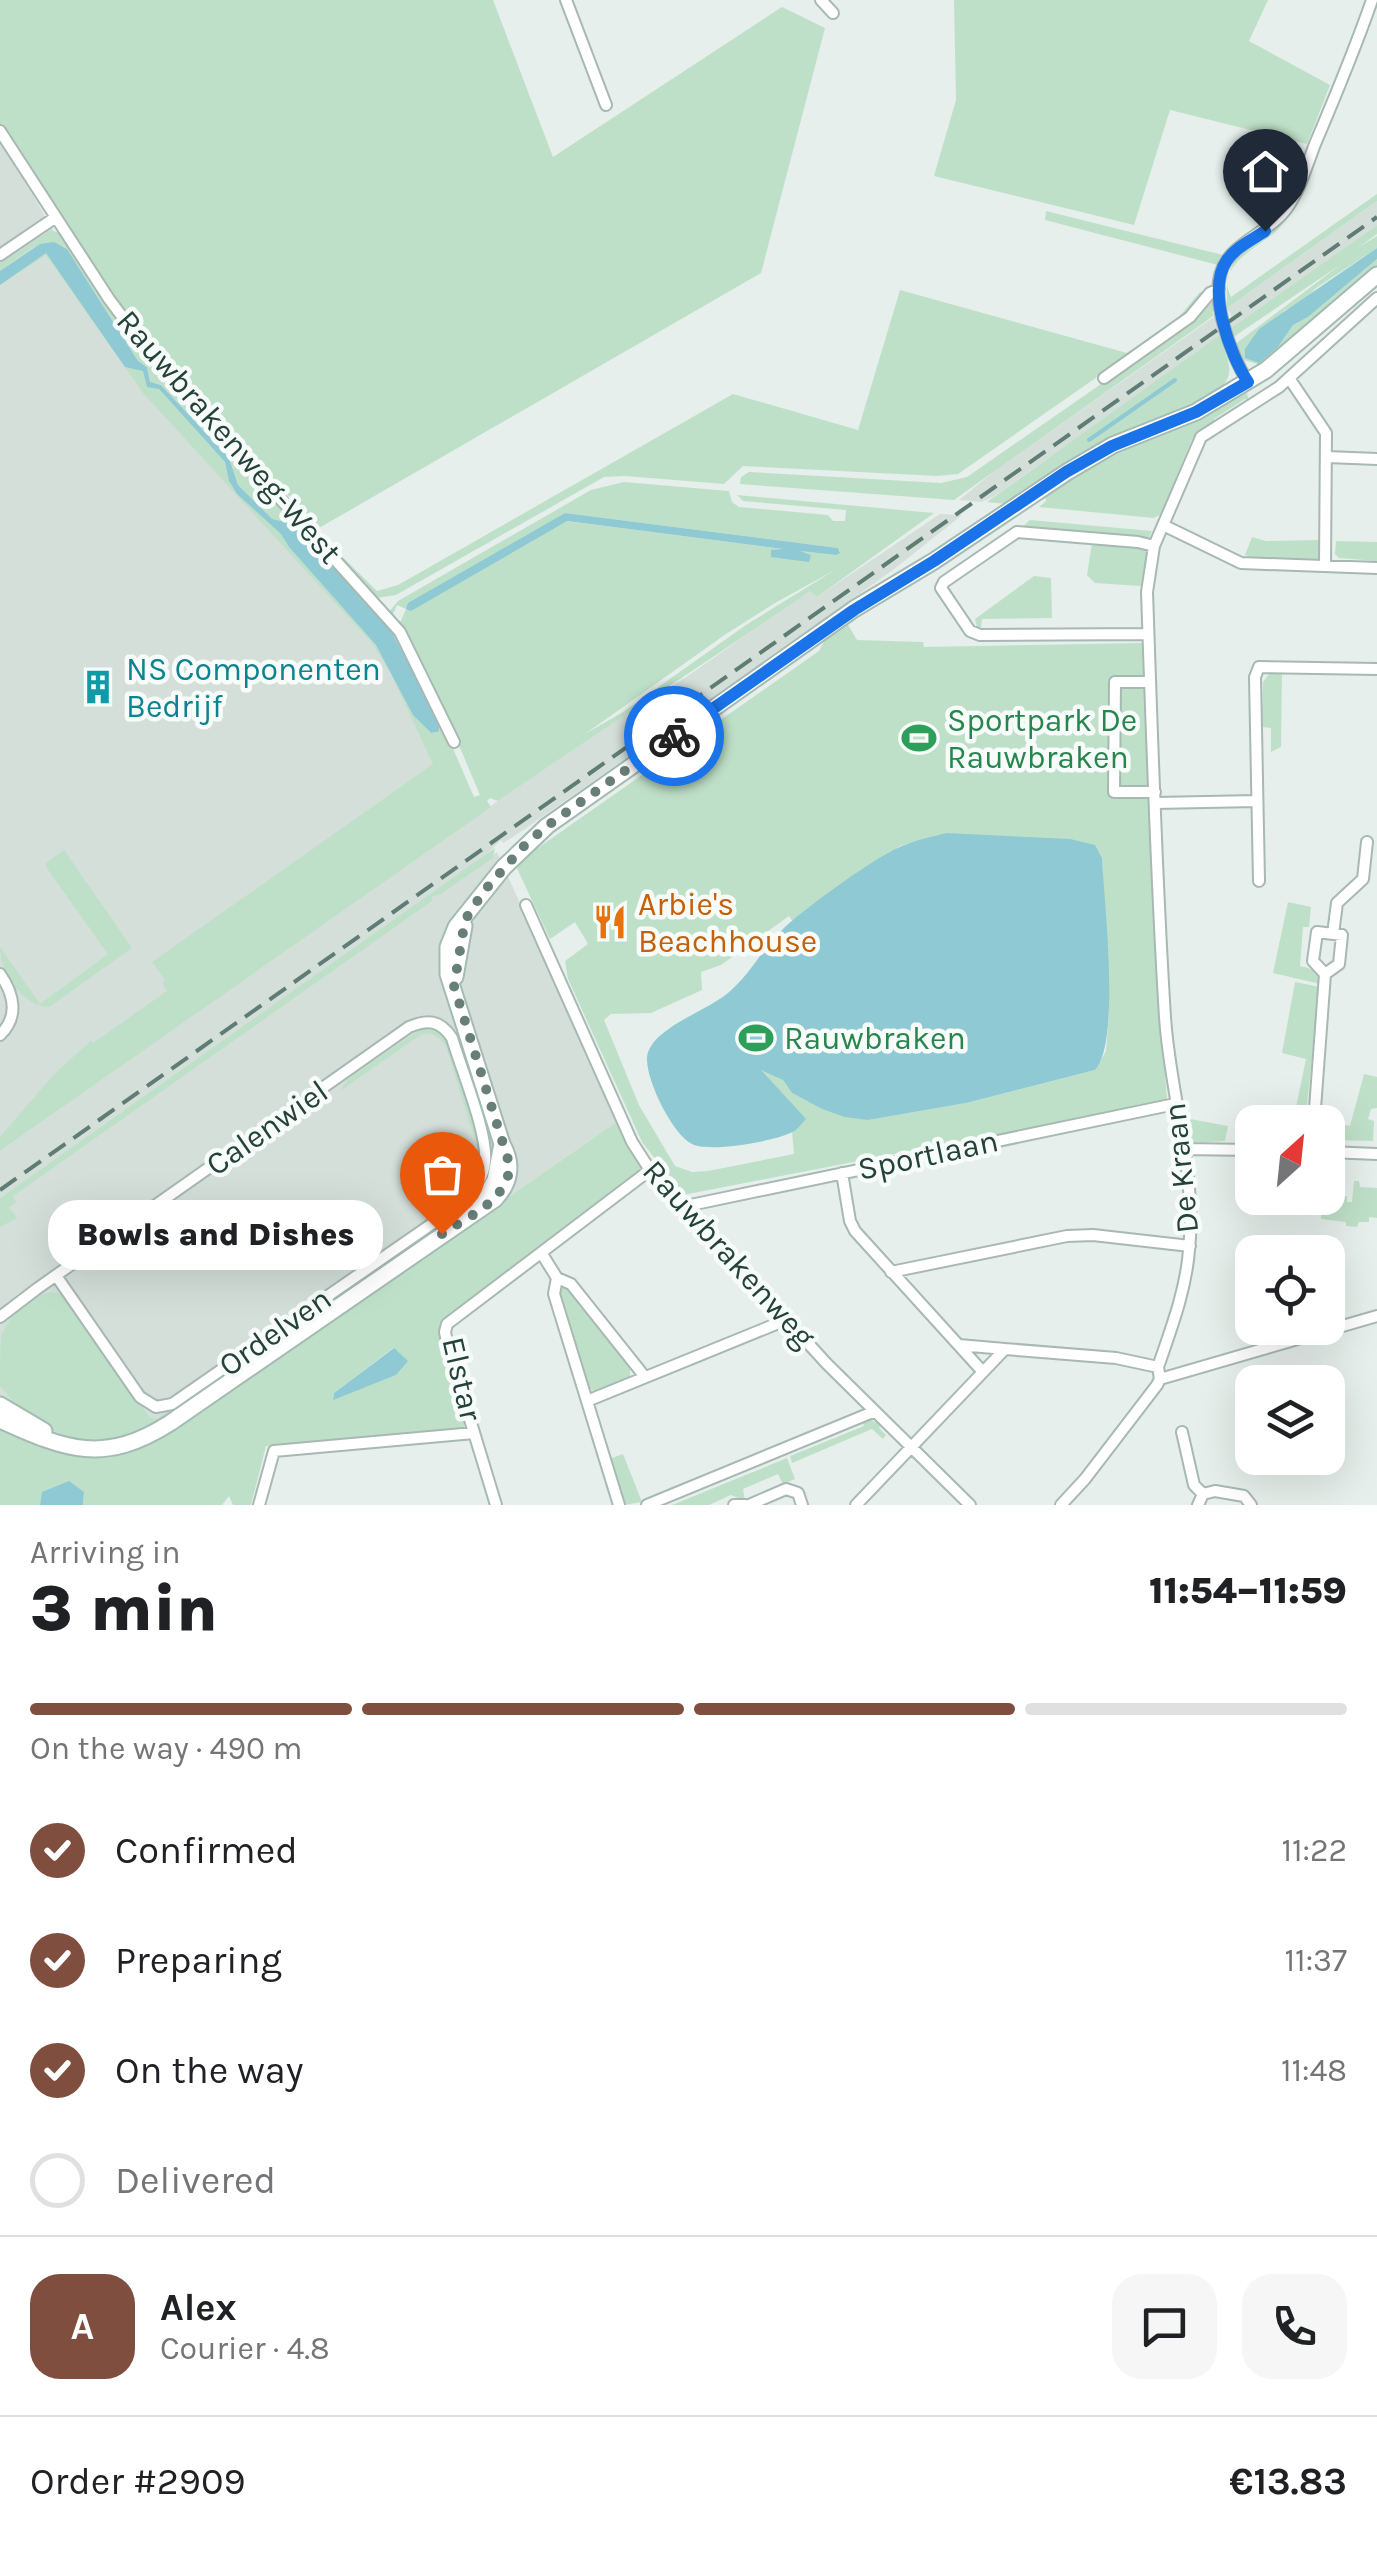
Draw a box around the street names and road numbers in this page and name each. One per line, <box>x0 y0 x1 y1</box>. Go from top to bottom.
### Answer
street label: Rauwbrakenweg-West <box>109 303 349 571</box>
street label: Calenwiel <box>199 1073 335 1183</box>
street label: De Kraan <box>1156 1101 1206 1235</box>
street label: Sportlaan <box>854 1122 1002 1188</box>
street label: Rauwbrakenweg <box>635 1153 823 1355</box>
street label: Ordelven <box>212 1280 338 1384</box>
street label: Elstar <box>434 1333 490 1425</box>

